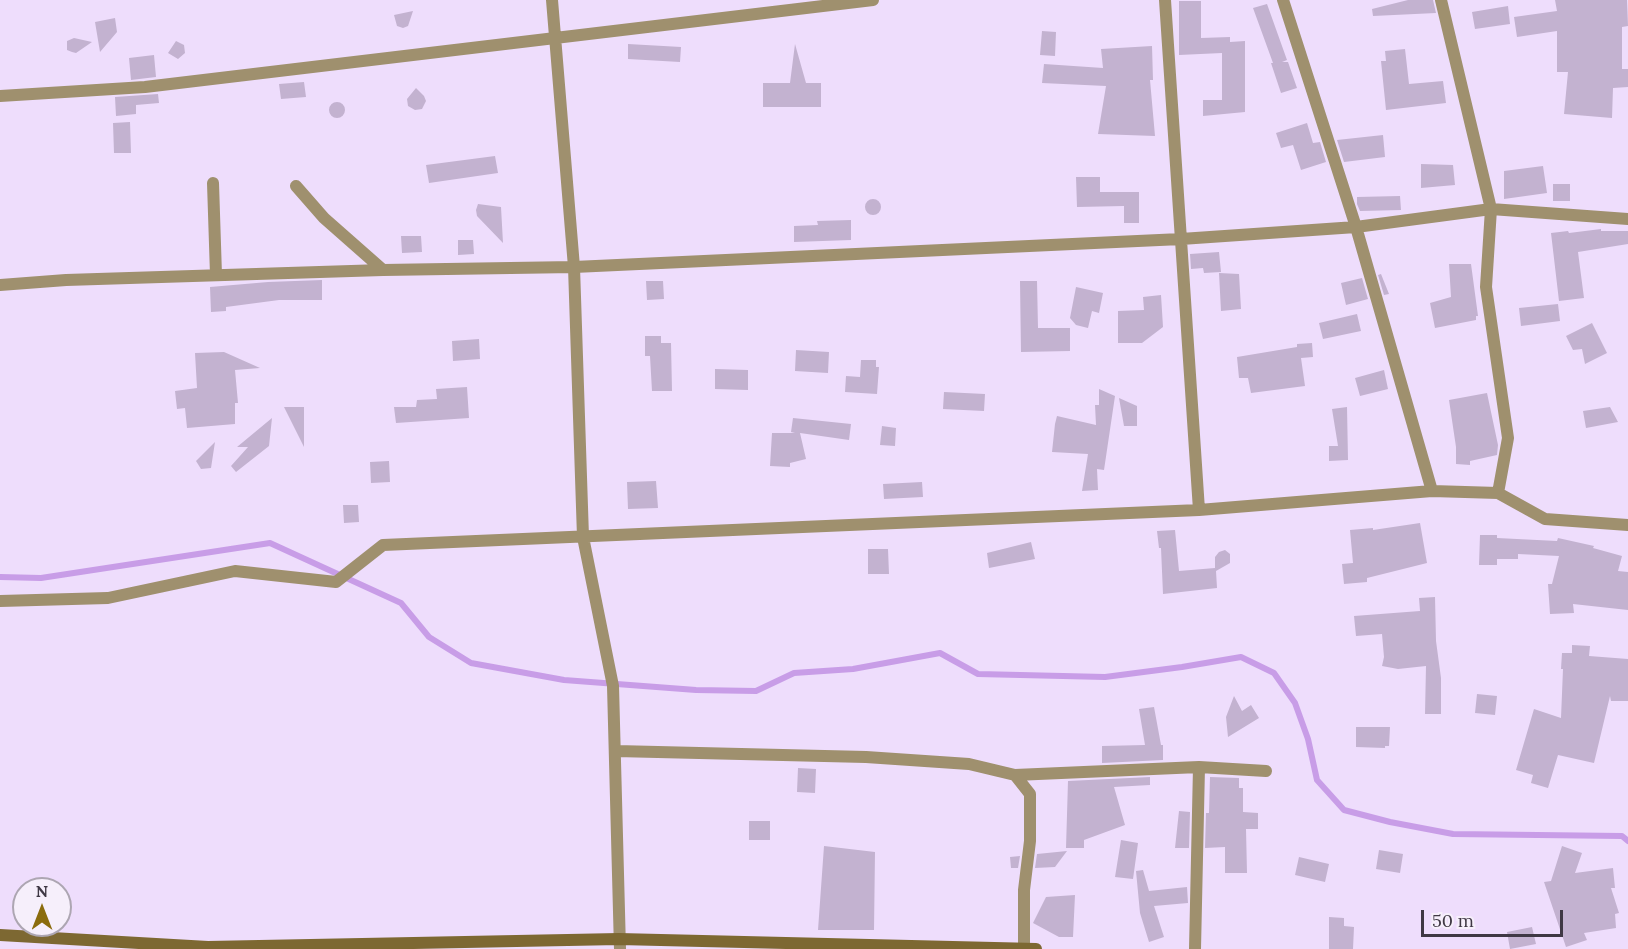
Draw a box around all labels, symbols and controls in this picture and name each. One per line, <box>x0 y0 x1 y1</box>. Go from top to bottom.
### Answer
north arrow <box>12 877 72 937</box>
text: N <box>36 881 48 901</box>
scale bar <box>1424 898 1566 936</box>
text: 50 m <box>1432 909 1474 932</box>

